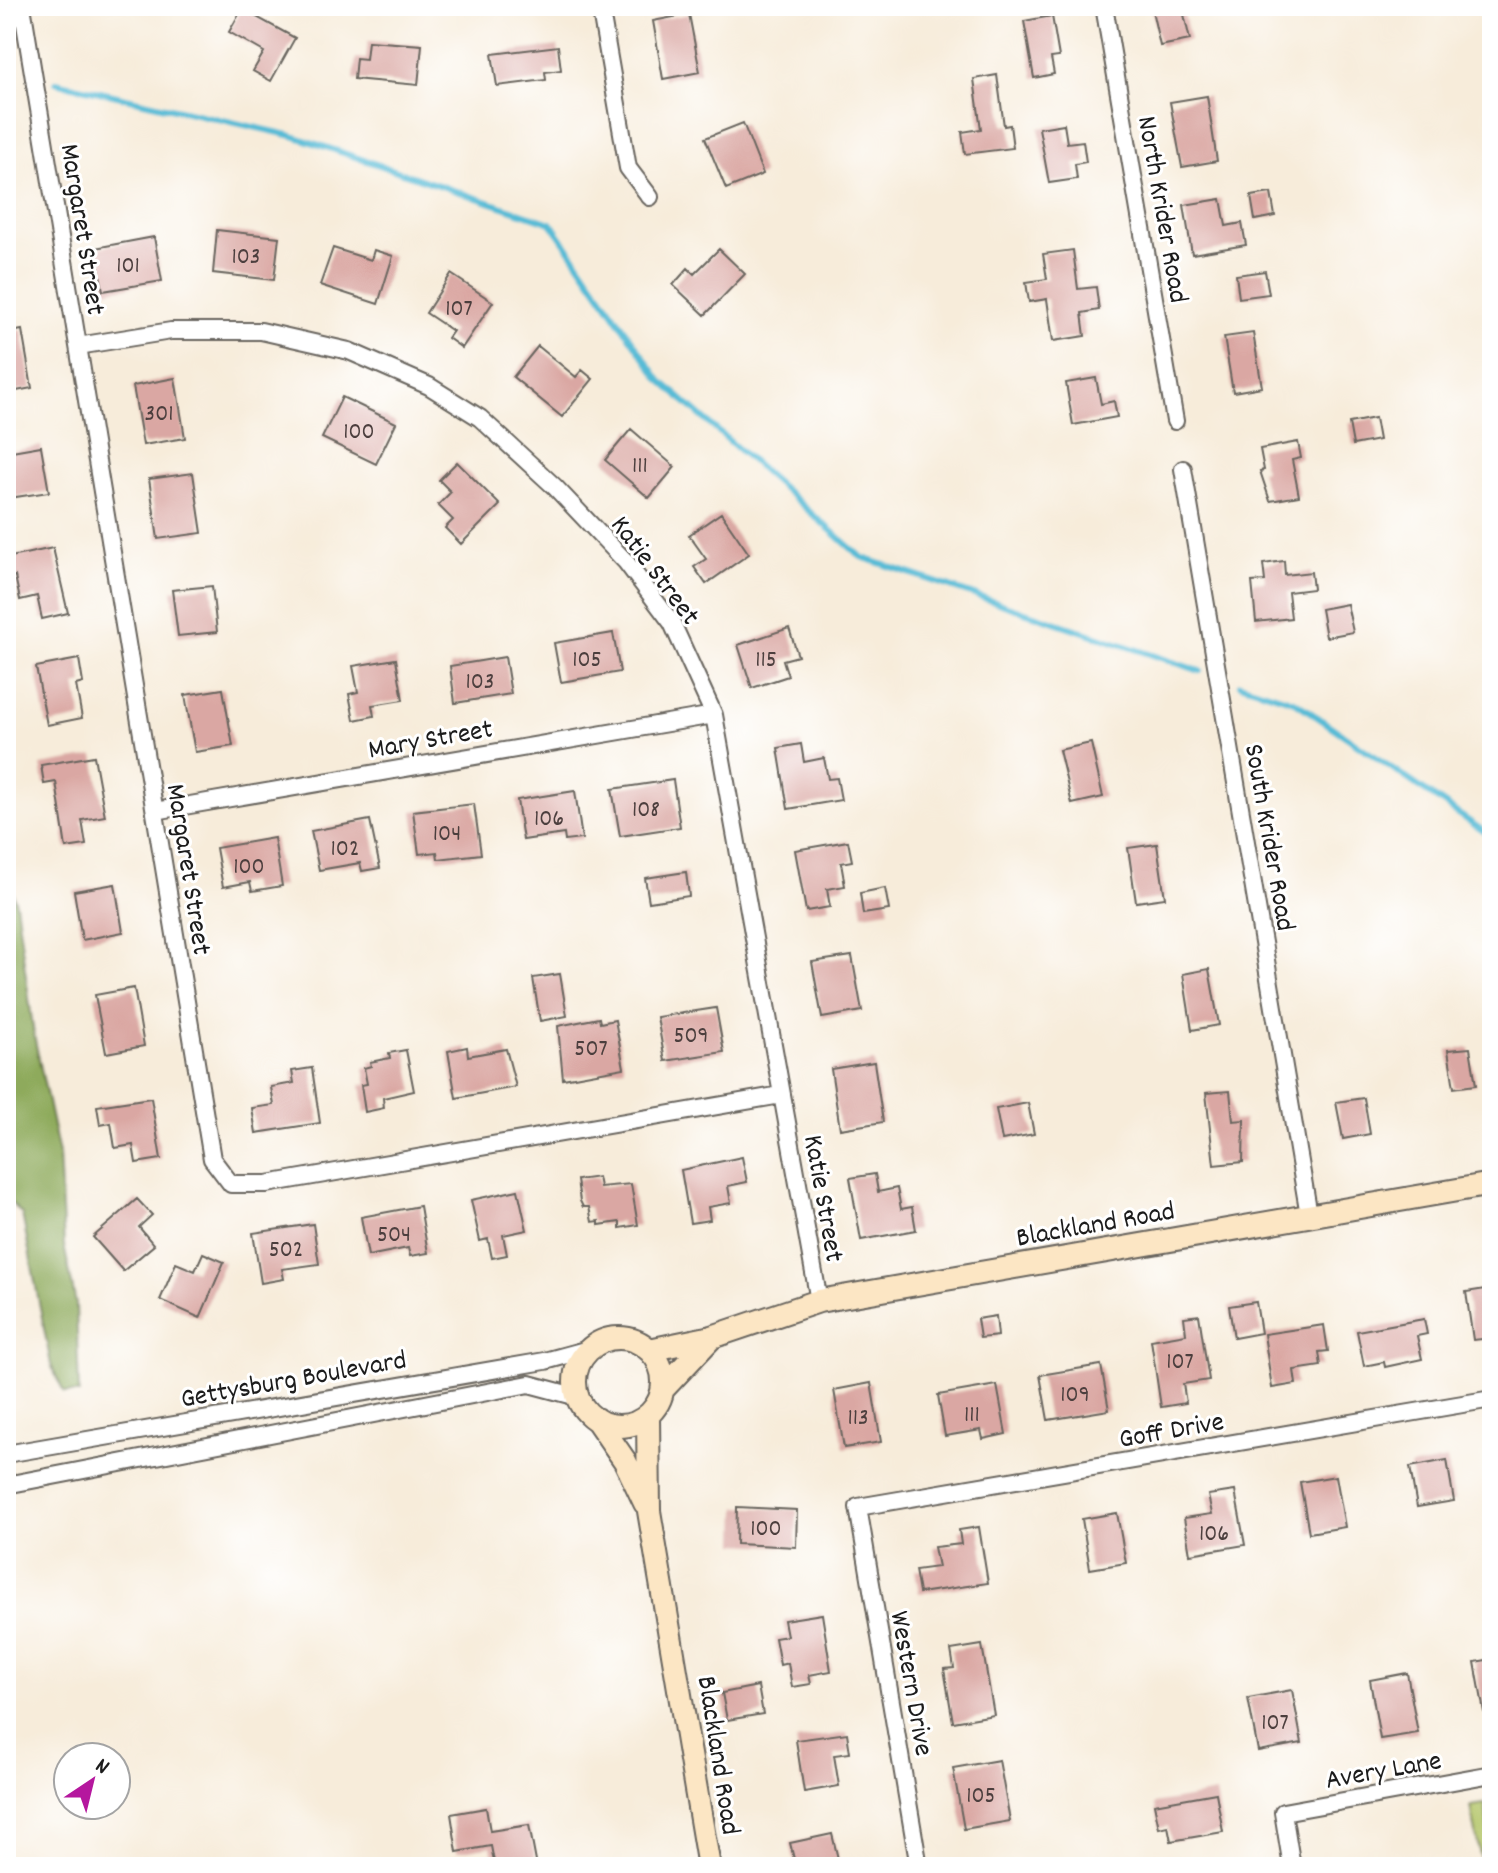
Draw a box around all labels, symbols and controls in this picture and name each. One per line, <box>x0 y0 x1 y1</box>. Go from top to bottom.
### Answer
street label: North Krider Road <box>1124 113 1196 307</box>
street label: Margaret Street <box>47 141 113 318</box>
house number: 103 <box>232 241 261 275</box>
house number: 101 <box>116 250 140 284</box>
house number: 107 <box>445 293 473 327</box>
house number: 301 <box>145 398 174 432</box>
house number: 100 <box>343 416 375 450</box>
house number: 111 <box>632 450 648 484</box>
street label: Katie Street <box>598 509 708 635</box>
house number: 105 <box>572 644 602 678</box>
house number: 115 <box>755 644 777 678</box>
house number: 103 <box>466 666 495 700</box>
street label: Mary Street <box>365 711 496 773</box>
street label: South Krider Road <box>1231 741 1303 935</box>
street label: Margaret Street <box>153 781 219 958</box>
house number: 108 <box>632 794 660 828</box>
house number: 106 <box>534 803 564 837</box>
house number: 104 <box>433 818 461 852</box>
house number: 102 <box>331 833 359 867</box>
house number: 100 <box>233 851 265 885</box>
house number: 509 <box>673 1020 709 1054</box>
house number: 507 <box>574 1033 608 1067</box>
street label: Katie Street <box>790 1132 852 1266</box>
street label: Blackland Road <box>1013 1193 1178 1261</box>
house number: 504 <box>377 1219 411 1253</box>
house number: 502 <box>269 1234 303 1268</box>
street label: Gettysburg Boulevard <box>178 1342 410 1421</box>
house number: 107 <box>1166 1346 1194 1380</box>
house number: 109 <box>1060 1379 1090 1413</box>
house number: 111 <box>964 1399 980 1433</box>
house number: 113 <box>847 1402 869 1436</box>
street label: Goff Drive <box>1116 1404 1228 1462</box>
house number: 100 <box>750 1513 782 1547</box>
house number: 106 <box>1199 1518 1229 1552</box>
street label: Western Drive <box>877 1608 941 1759</box>
street label: Blackland Road <box>684 1673 748 1838</box>
house number: 107 <box>1261 1707 1289 1741</box>
north arrow <box>52 1741 132 1821</box>
street label: Avery Lane <box>1323 1743 1445 1803</box>
text: N <box>88 1752 115 1783</box>
house number: 105 <box>966 1780 996 1814</box>

